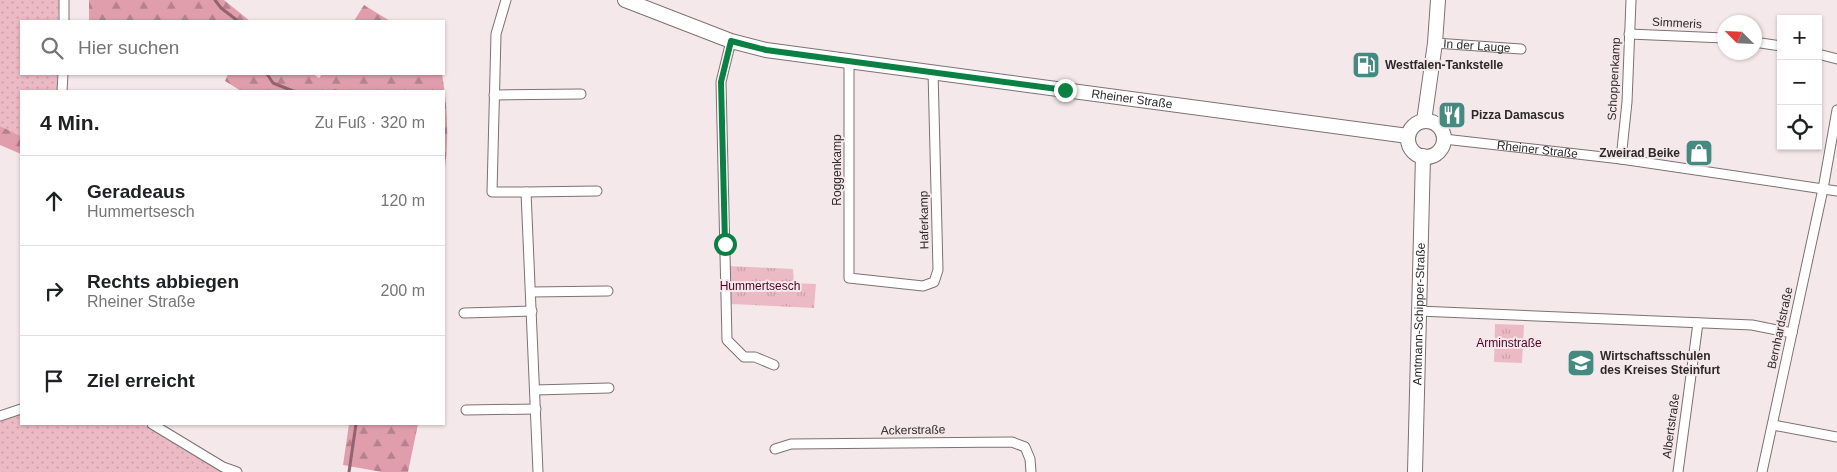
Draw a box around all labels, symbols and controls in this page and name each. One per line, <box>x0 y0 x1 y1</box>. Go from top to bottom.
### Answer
street label: Simmeris <box>1652 15 1702 31</box>
north arrow <box>1717 15 1762 60</box>
map controls <box>1777 15 1822 150</box>
button: + <box>1777 15 1822 60</box>
search box <box>20 20 445 75</box>
icon: search <box>38 34 66 62</box>
text: Hier suchen <box>78 37 179 58</box>
street label: In der Lauge <box>1443 37 1511 55</box>
street label: Schoppenkamp <box>1605 37 1623 121</box>
fuel station icon: Westfalen-Tankstelle <box>1351 50 1381 80</box>
place label: Westfalen-Tankstelle <box>1385 58 1504 72</box>
button: − <box>1777 60 1822 105</box>
route end <box>1054 79 1077 102</box>
street label: Rheiner Straße <box>1091 87 1174 111</box>
restaurant icon: Pizza Damascus <box>1437 100 1467 130</box>
button: locate <box>1777 105 1822 150</box>
place label: Pizza Damascus <box>1471 108 1565 122</box>
text: 4 Min. <box>40 111 100 134</box>
text: Zu Fuß · 320 m <box>315 114 425 131</box>
street label: Roggenkamp <box>830 134 844 206</box>
street label: Rheiner Straße <box>1496 138 1579 161</box>
shop icon: Zweirad Beike <box>1684 138 1714 168</box>
place label: Zweirad Beike <box>1599 146 1680 160</box>
text: Geradeaus <box>87 181 185 202</box>
icon: ahead <box>40 187 68 215</box>
street label: Haferkamp <box>916 190 932 249</box>
text: 120 m <box>381 192 425 209</box>
text: Hummertsesch <box>87 203 195 220</box>
route start <box>714 233 737 256</box>
street label: Amtmann-Schipper-Straße <box>1410 242 1428 386</box>
text: Rechts abbiegen <box>87 271 239 292</box>
icon: right <box>40 277 68 305</box>
park label: Hummertsesch <box>720 279 800 293</box>
text: 200 m <box>381 282 425 299</box>
street label: Bernhardstraße <box>1764 285 1796 370</box>
text: Rheiner Straße <box>87 293 196 310</box>
park label: Arminstraße <box>1476 336 1542 350</box>
school or university icon: Wirtschaftsschulen des Kreises Steinfurt <box>1566 348 1596 378</box>
place label: Wirtschaftsschulen des Kreises Steinfurt <box>1600 349 1720 377</box>
icon: arrive <box>40 367 68 395</box>
text: Ziel erreicht <box>87 370 195 391</box>
street label: Albertstraße <box>1660 392 1683 459</box>
street label: Ackerstraße <box>881 422 946 438</box>

